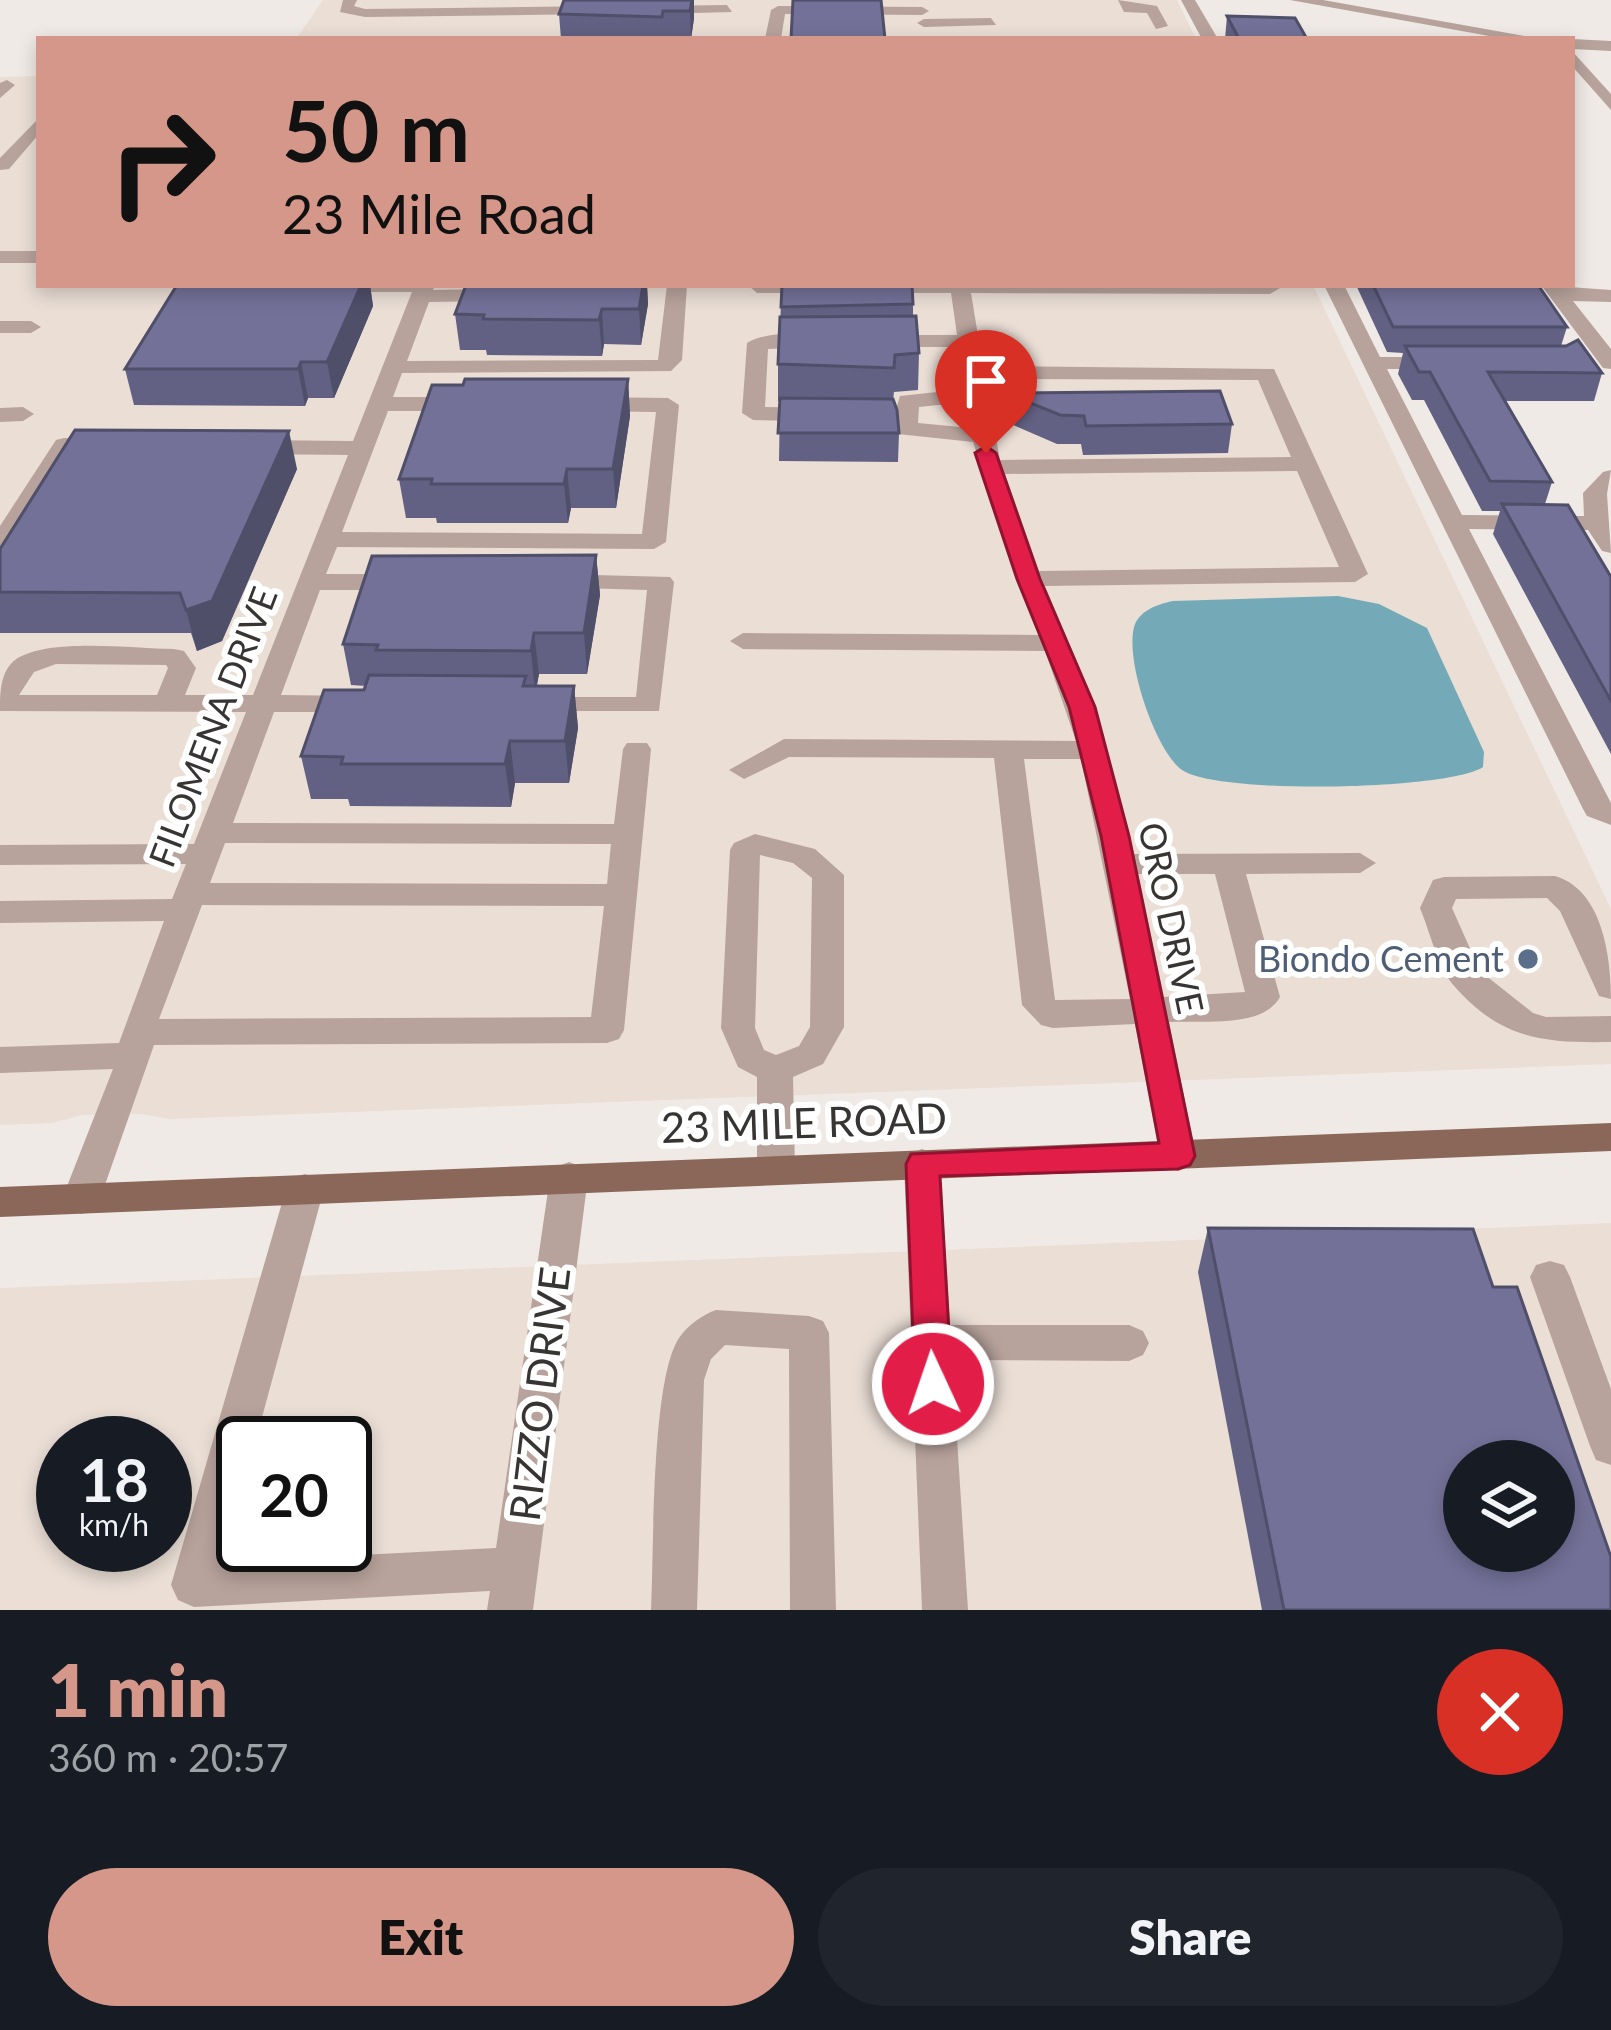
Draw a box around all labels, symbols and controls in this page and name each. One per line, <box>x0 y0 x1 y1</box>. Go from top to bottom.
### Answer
text: 50 m <box>282 79 470 180</box>
icon: right <box>84 84 240 240</box>
text: 23 Mile Road <box>282 181 596 246</box>
pin <box>935 330 1037 453</box>
icon: arrive <box>953 348 1019 414</box>
street label: FILOMENA DRIVE <box>139 581 286 873</box>
street label: ORO DRIVE <box>1130 818 1214 1017</box>
place label: Biondo Cement <box>1258 936 1504 980</box>
marker: Biondo Cement <box>1515 946 1541 972</box>
street label: 23 MILE ROAD <box>660 1092 948 1152</box>
street label: RIZZO DRIVE <box>499 1264 579 1523</box>
position arrow <box>870 1321 996 1447</box>
speed limit sign: 20 <box>216 1416 372 1572</box>
map controls <box>1443 1440 1575 1572</box>
button: layers <box>1443 1440 1575 1572</box>
text: 18 <box>79 1443 149 1515</box>
text: km/h <box>79 1506 149 1542</box>
text: 1 min <box>48 1646 228 1732</box>
button: close <box>1437 1649 1563 1775</box>
text: 360 m · 20:57 <box>48 1734 288 1780</box>
button: Exit <box>48 1868 794 2006</box>
button: Share <box>818 1868 1563 2006</box>

